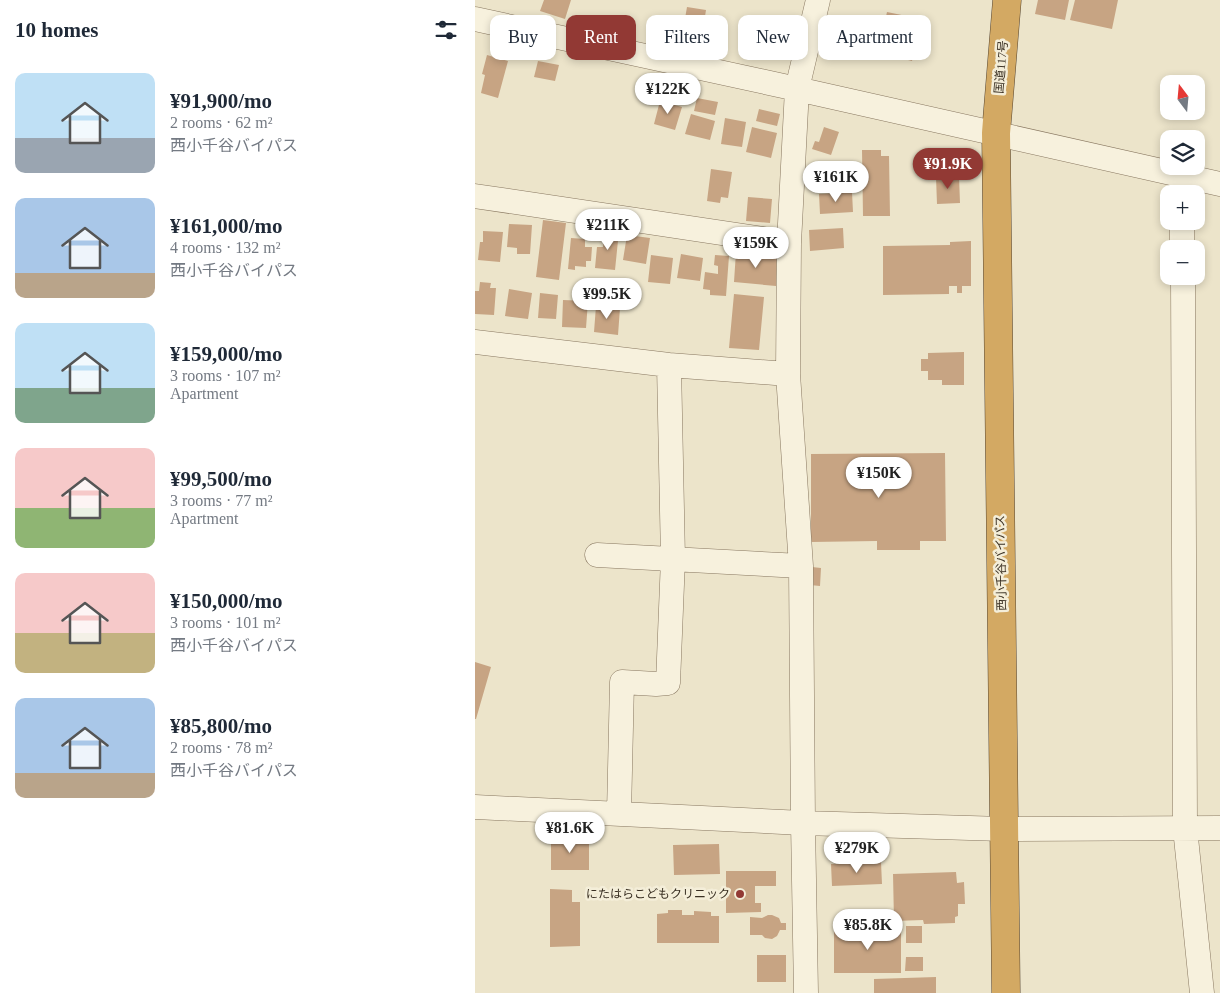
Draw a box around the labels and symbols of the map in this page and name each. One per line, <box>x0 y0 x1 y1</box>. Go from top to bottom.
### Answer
street label: 国道117号 <box>992 40 1010 94</box>
pin: ¥122K <box>633 72 703 115</box>
north arrow <box>1160 75 1205 120</box>
pin: ¥91.9K <box>907 148 989 190</box>
pin: ¥161K <box>801 160 871 203</box>
pin: ¥211K <box>573 208 643 251</box>
pin: ¥159K <box>721 226 791 269</box>
pin: ¥99.5K <box>566 278 648 320</box>
pin: ¥150K <box>844 456 914 499</box>
street label: 西小千谷バイパス <box>993 515 1009 611</box>
pin: ¥81.6K <box>529 812 611 854</box>
pin: ¥279K <box>822 832 892 874</box>
place label: にたはらこどもクリニック <box>586 887 730 901</box>
marker: にたはらこどもクリニック <box>734 888 746 900</box>
pin: ¥85.8K <box>827 908 909 951</box>

